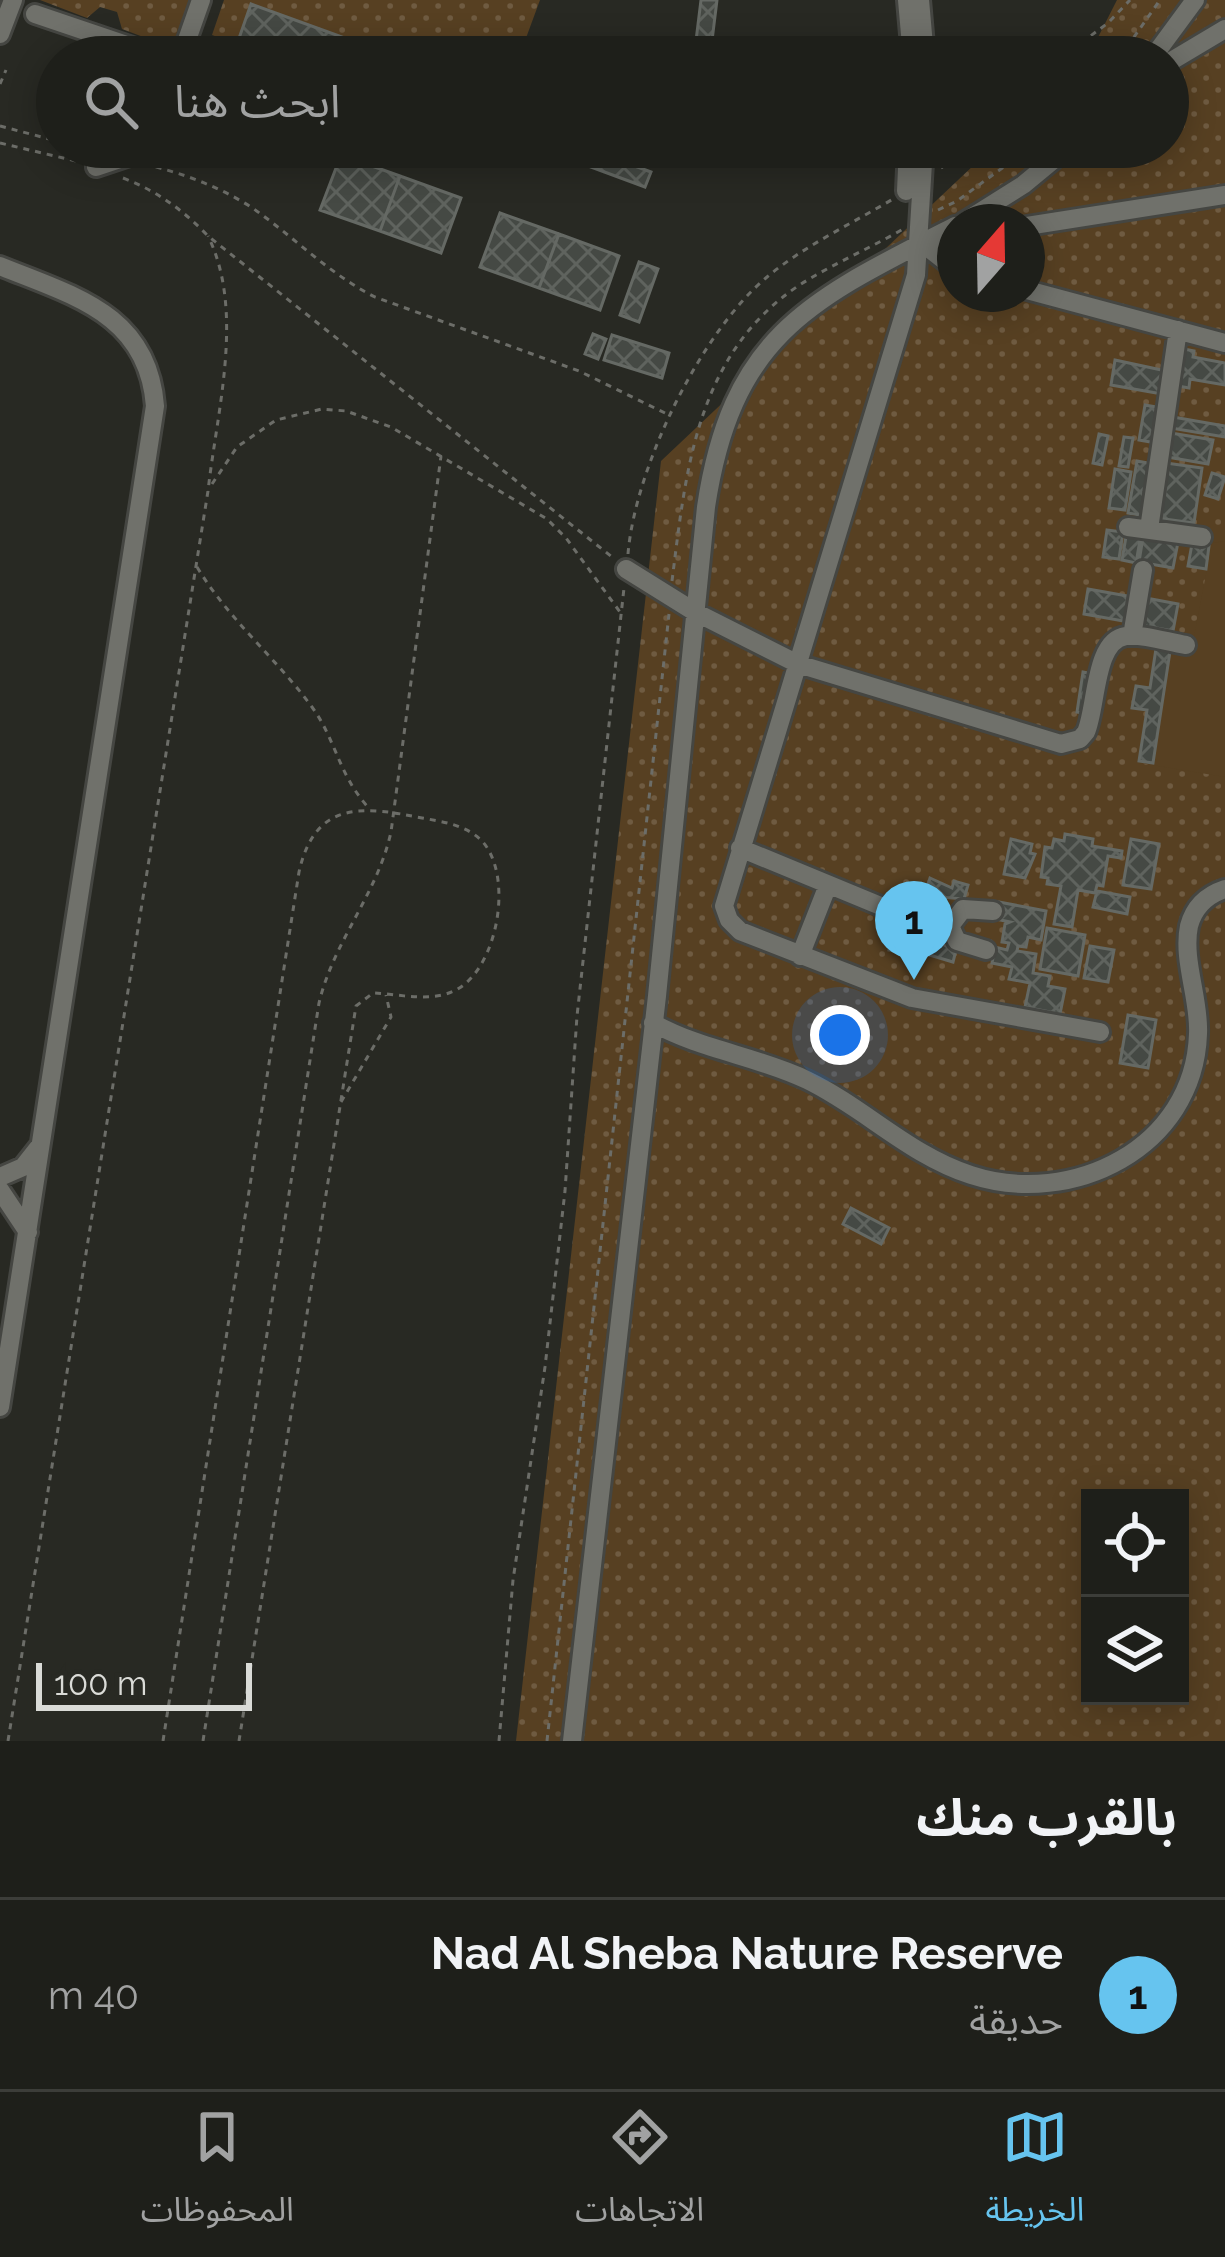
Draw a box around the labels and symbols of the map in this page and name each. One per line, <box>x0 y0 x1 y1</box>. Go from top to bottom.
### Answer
north arrow <box>937 204 1045 312</box>
pin: 1 <box>875 881 953 980</box>
your location <box>810 1005 870 1065</box>
scale bar <box>36 1657 252 1710</box>

